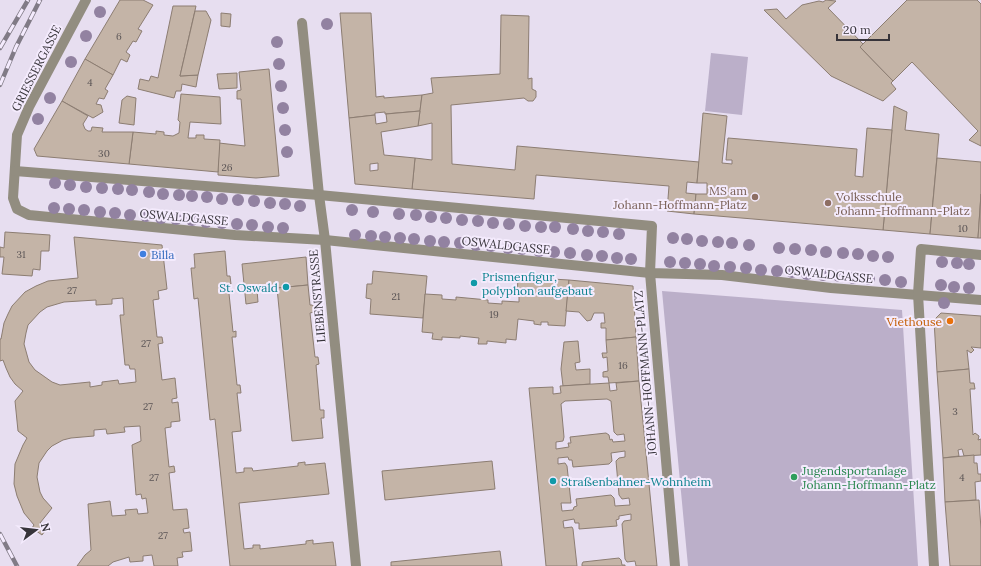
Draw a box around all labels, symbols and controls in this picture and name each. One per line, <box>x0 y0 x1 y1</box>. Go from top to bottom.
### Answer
scale bar <box>837 16 889 42</box>
text: 20 m <box>843 22 871 37</box>
street label: GRIESSERGASSE <box>8 23 64 113</box>
house number: 6 <box>116 30 122 43</box>
house number: 4 <box>87 76 93 89</box>
house number: 30 <box>98 147 110 160</box>
house number: 26 <box>221 161 233 174</box>
place label: MS am Johann-Hoffmann-Platz <box>612 183 747 212</box>
place label: Volksschule Johann-Hoffmann-Platz <box>835 189 970 218</box>
marker: MS am Johann-Hoffmann-Platz <box>750 192 760 202</box>
marker: Volksschule Johann-Hoffmann-Platz <box>823 198 833 208</box>
street label: OSWALDGASSE <box>139 206 229 228</box>
house number: 10 <box>958 222 968 235</box>
street label: OSWALDGASSE <box>461 233 551 257</box>
place label: Billa <box>151 247 174 262</box>
house number: 31 <box>16 248 26 261</box>
marker: Billa <box>138 249 148 259</box>
street label: LIEBENSTRASSE <box>305 249 329 343</box>
street label: OSWALDGASSE <box>784 262 874 286</box>
place label: Prismenfigur, polyphon aufgebaut <box>482 269 593 298</box>
marker: Prismenfigur, polyphon aufgebaut <box>469 278 479 288</box>
place label: St. Oswald <box>219 280 278 295</box>
marker: St. Oswald <box>281 282 291 292</box>
house number: 27 <box>67 284 77 297</box>
house number: 21 <box>391 290 401 303</box>
street label: JOHANN-HOFFMANN-PLATZ <box>630 290 660 457</box>
house number: 19 <box>489 308 499 321</box>
place label: Viethouse <box>885 314 942 329</box>
marker: Viethouse <box>945 316 955 326</box>
house number: 27 <box>141 337 151 350</box>
house number: 16 <box>618 359 628 372</box>
house number: 27 <box>143 400 153 413</box>
house number: 3 <box>952 405 958 418</box>
place label: Jugendsportanlage Johann-Hoffmann-Platz <box>801 463 936 492</box>
house number: 27 <box>149 471 159 484</box>
house number: 4 <box>959 471 965 484</box>
marker: Jugendsportanlage Johann-Hoffmann-Platz <box>789 472 799 482</box>
place label: Straßenbahner-Wohnheim <box>561 474 711 489</box>
marker: Straßenbahner-Wohnheim <box>548 476 558 486</box>
north arrow <box>16 510 56 550</box>
text: N <box>38 521 54 534</box>
house number: 27 <box>158 529 168 542</box>

